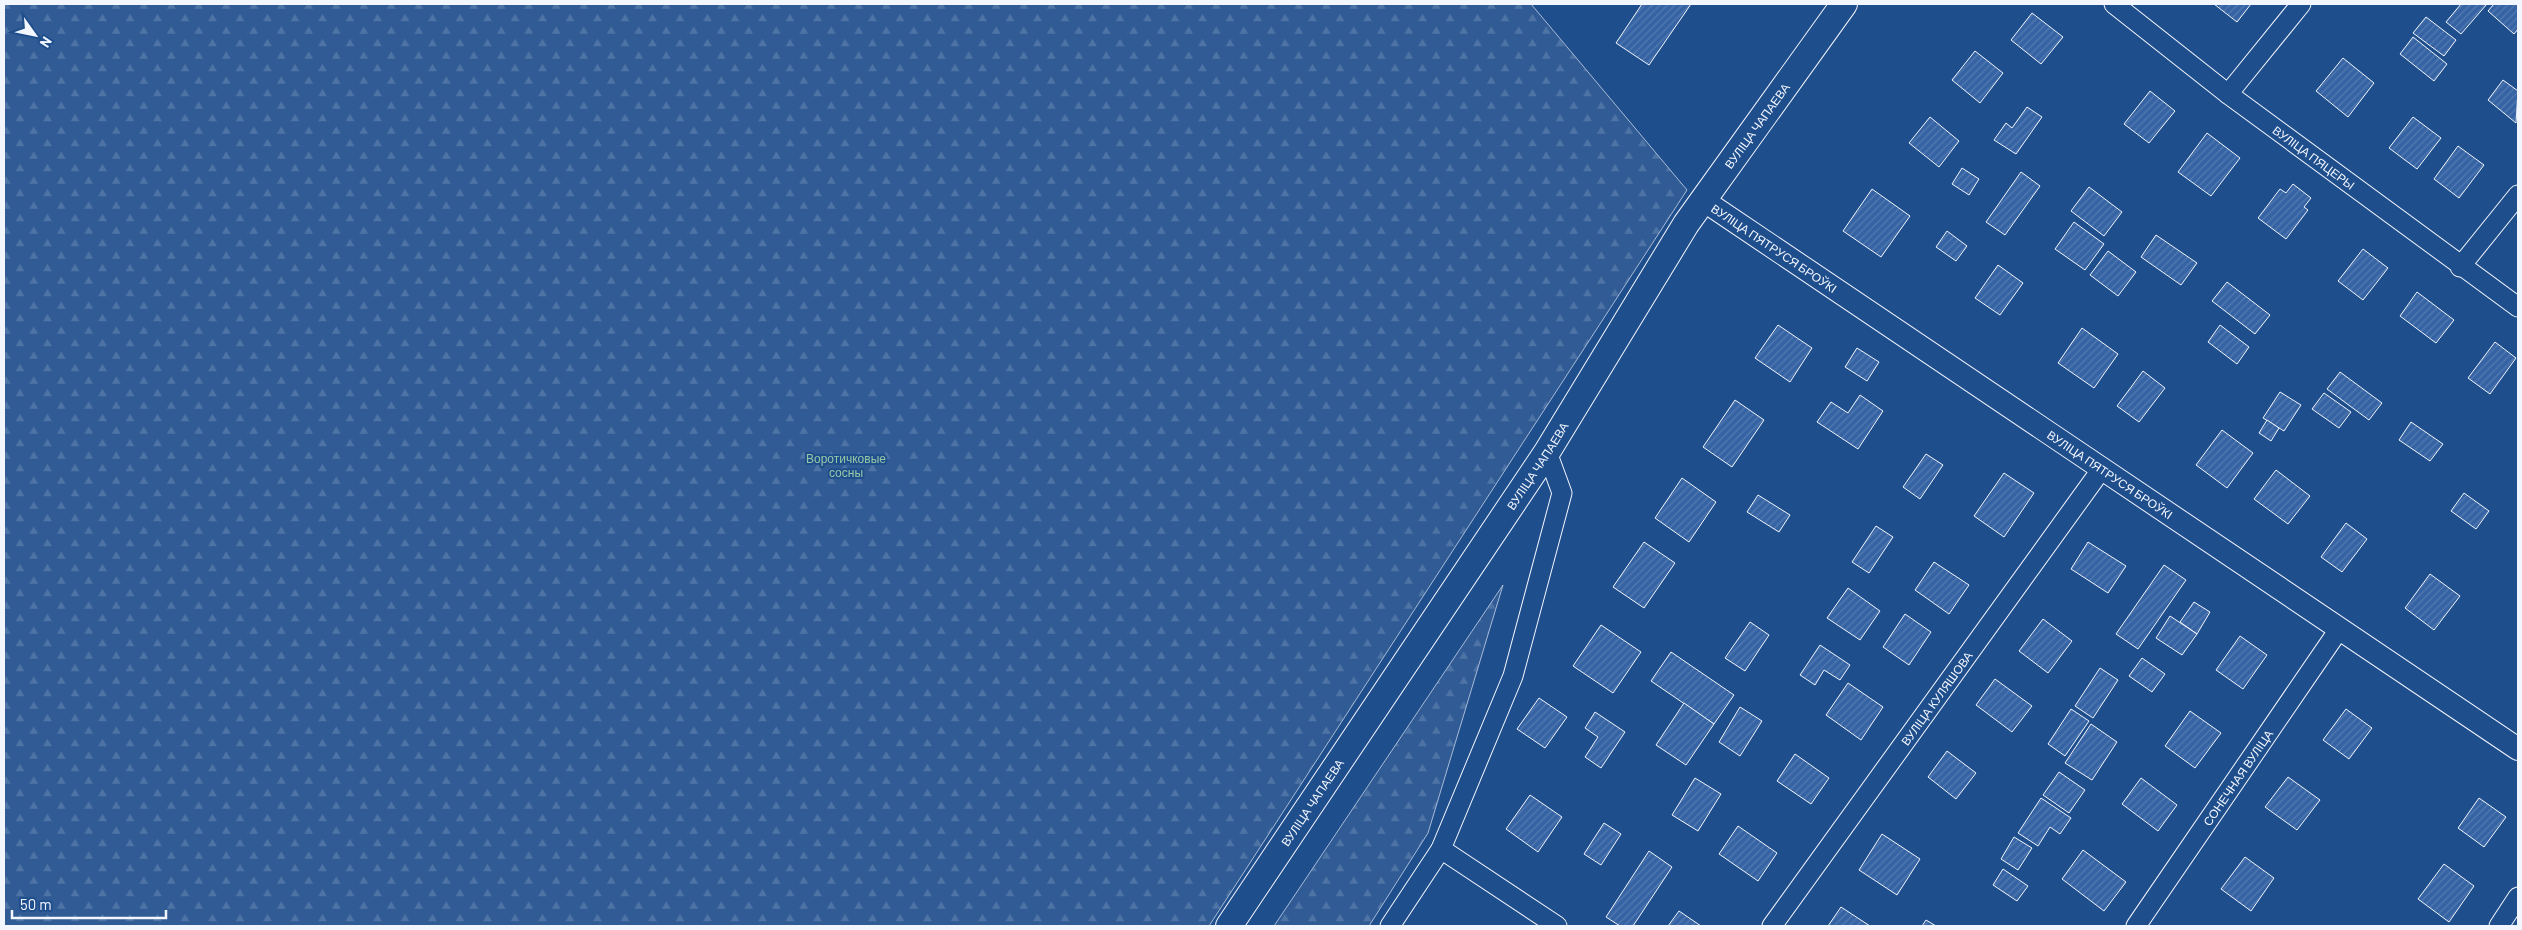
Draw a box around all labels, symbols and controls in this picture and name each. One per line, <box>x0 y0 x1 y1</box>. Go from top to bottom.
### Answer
north arrow <box>10 10 60 60</box>
text: N <box>37 34 56 51</box>
street label: ВУЛІЦА ЧАПАЕВА <box>1721 80 1792 171</box>
street label: ВУЛІЦА ПЯЦЕРЫ <box>2270 122 2358 192</box>
street label: ВУЛІЦА ПЯТРУСЯ БРОЎКІ <box>1709 201 1840 295</box>
street label: ВУЛІЦА ЧАПАЕВА <box>1504 419 1571 512</box>
street label: ВУЛІЦА ПЯТРУСЯ БРОЎКІ <box>2045 427 2176 521</box>
park label: Воротичковые сосны <box>806 451 886 479</box>
street label: ВУЛІЦА КУЛЯШОВА <box>1898 649 1975 748</box>
street label: СОНЕЧНАЯ ВУЛІЦА <box>2200 727 2275 828</box>
street label: ВУЛІЦА ЧАПАЕВА <box>1278 756 1346 848</box>
scale bar <box>12 888 166 920</box>
text: 50 m <box>20 895 52 913</box>

